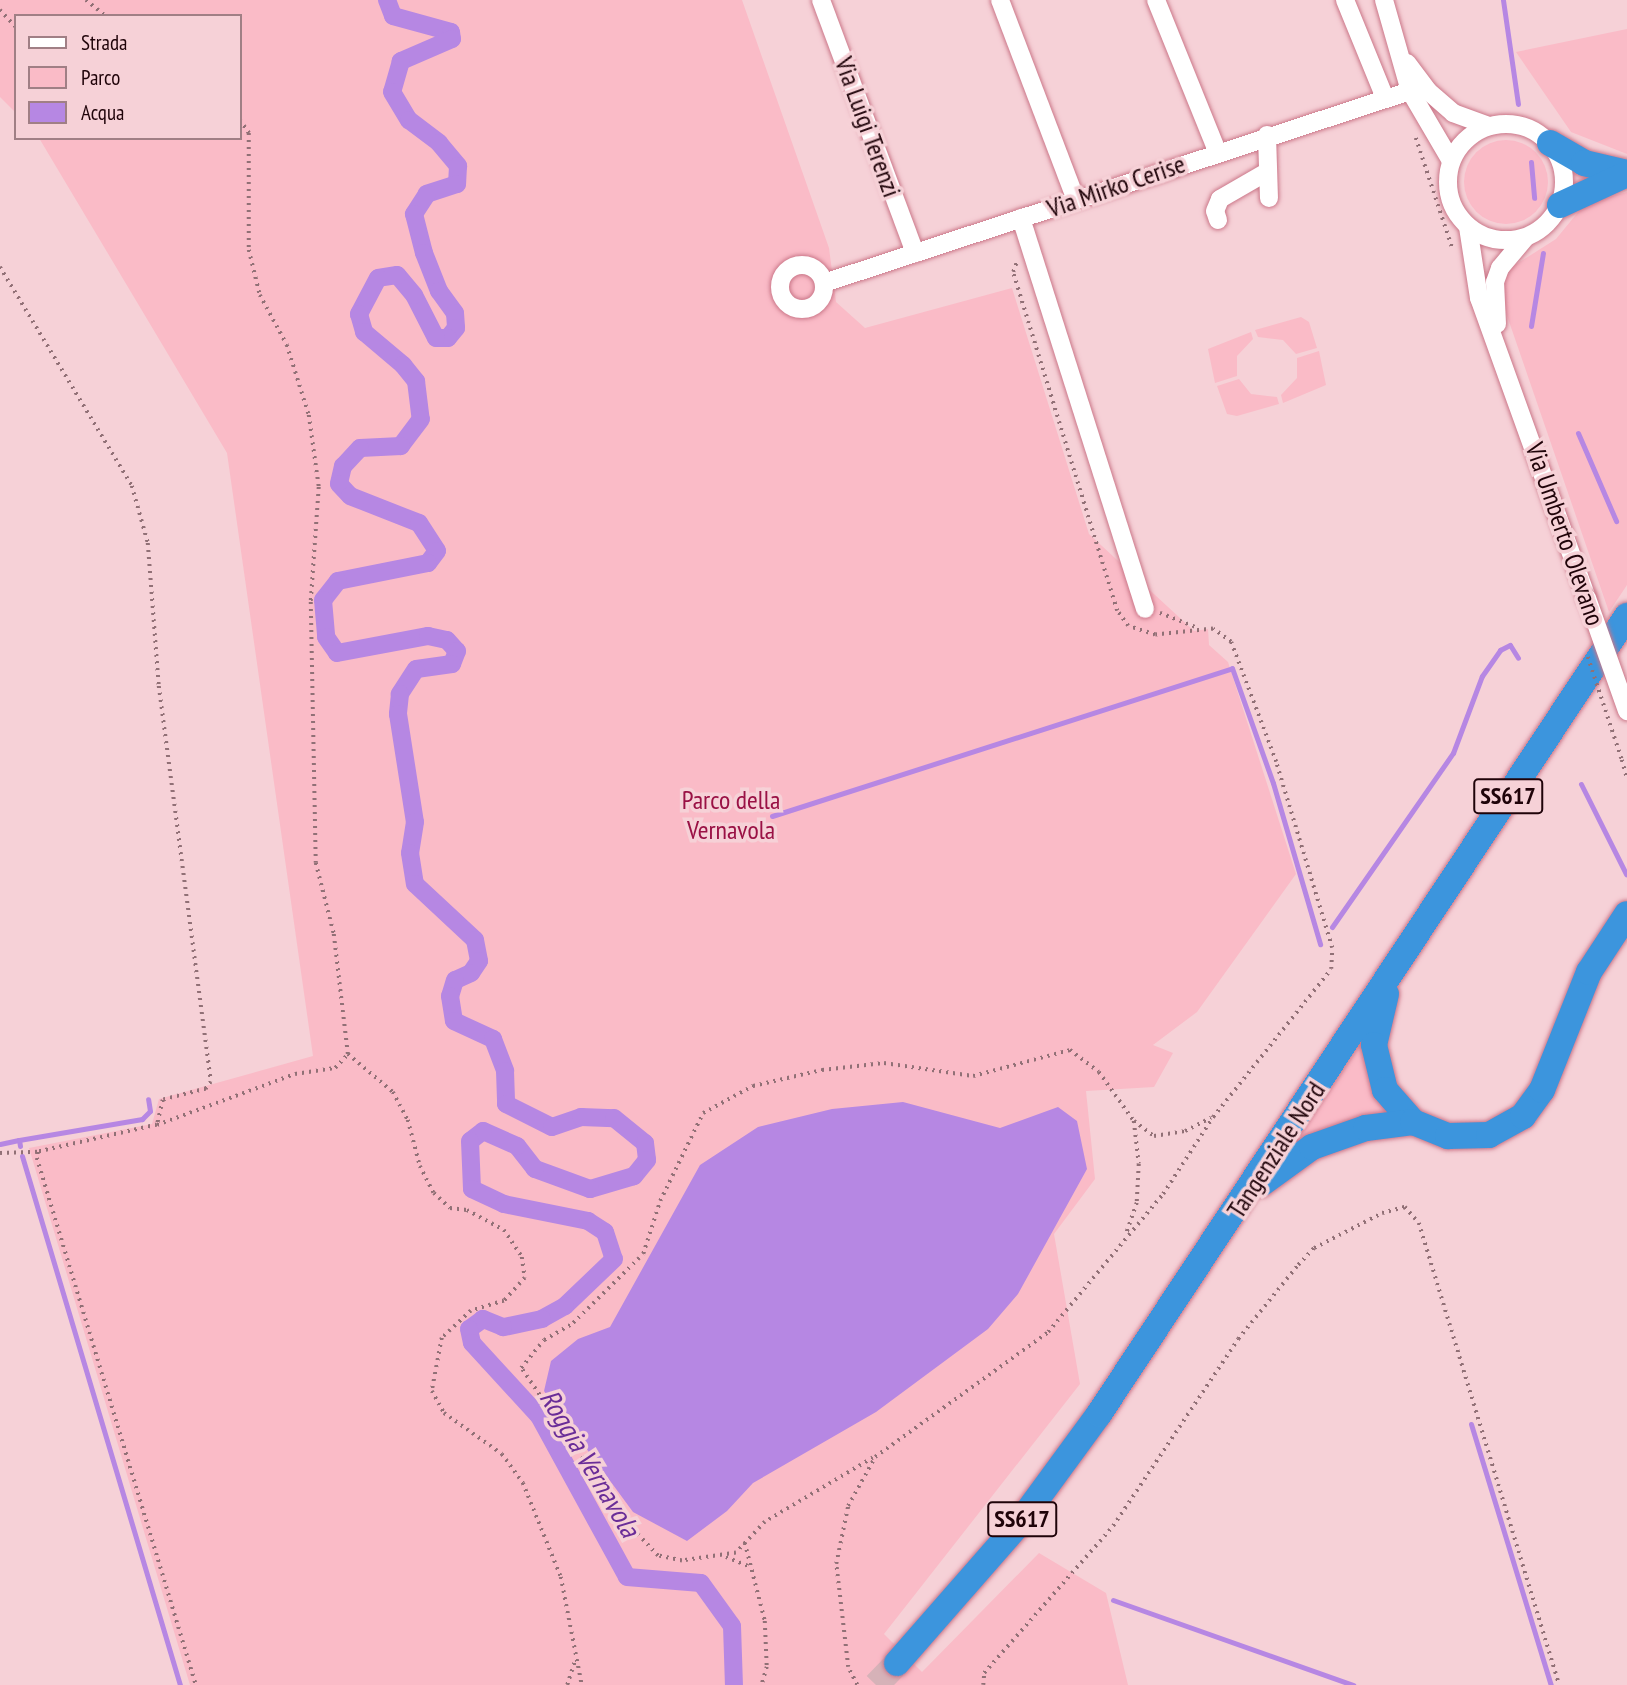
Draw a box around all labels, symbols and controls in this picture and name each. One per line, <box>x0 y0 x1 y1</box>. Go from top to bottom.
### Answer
legend <box>14 14 242 140</box>
text: Strada <box>81 29 127 56</box>
street label: Via Luigi Terenzi <box>828 52 908 202</box>
text: Parco <box>81 64 120 91</box>
text: Acqua <box>81 99 124 126</box>
street label: Via Mirko Cerise <box>1043 148 1189 224</box>
street label: Via Umberto Olevano <box>1519 438 1611 630</box>
road number: SS617 <box>1473 776 1543 816</box>
park label: Parco della Vernavola <box>682 784 780 846</box>
street label: Tangenziale Nord <box>1220 1076 1332 1224</box>
water label: Roggia Vernavola <box>533 1383 647 1543</box>
road number: SS617 <box>987 1498 1057 1540</box>

